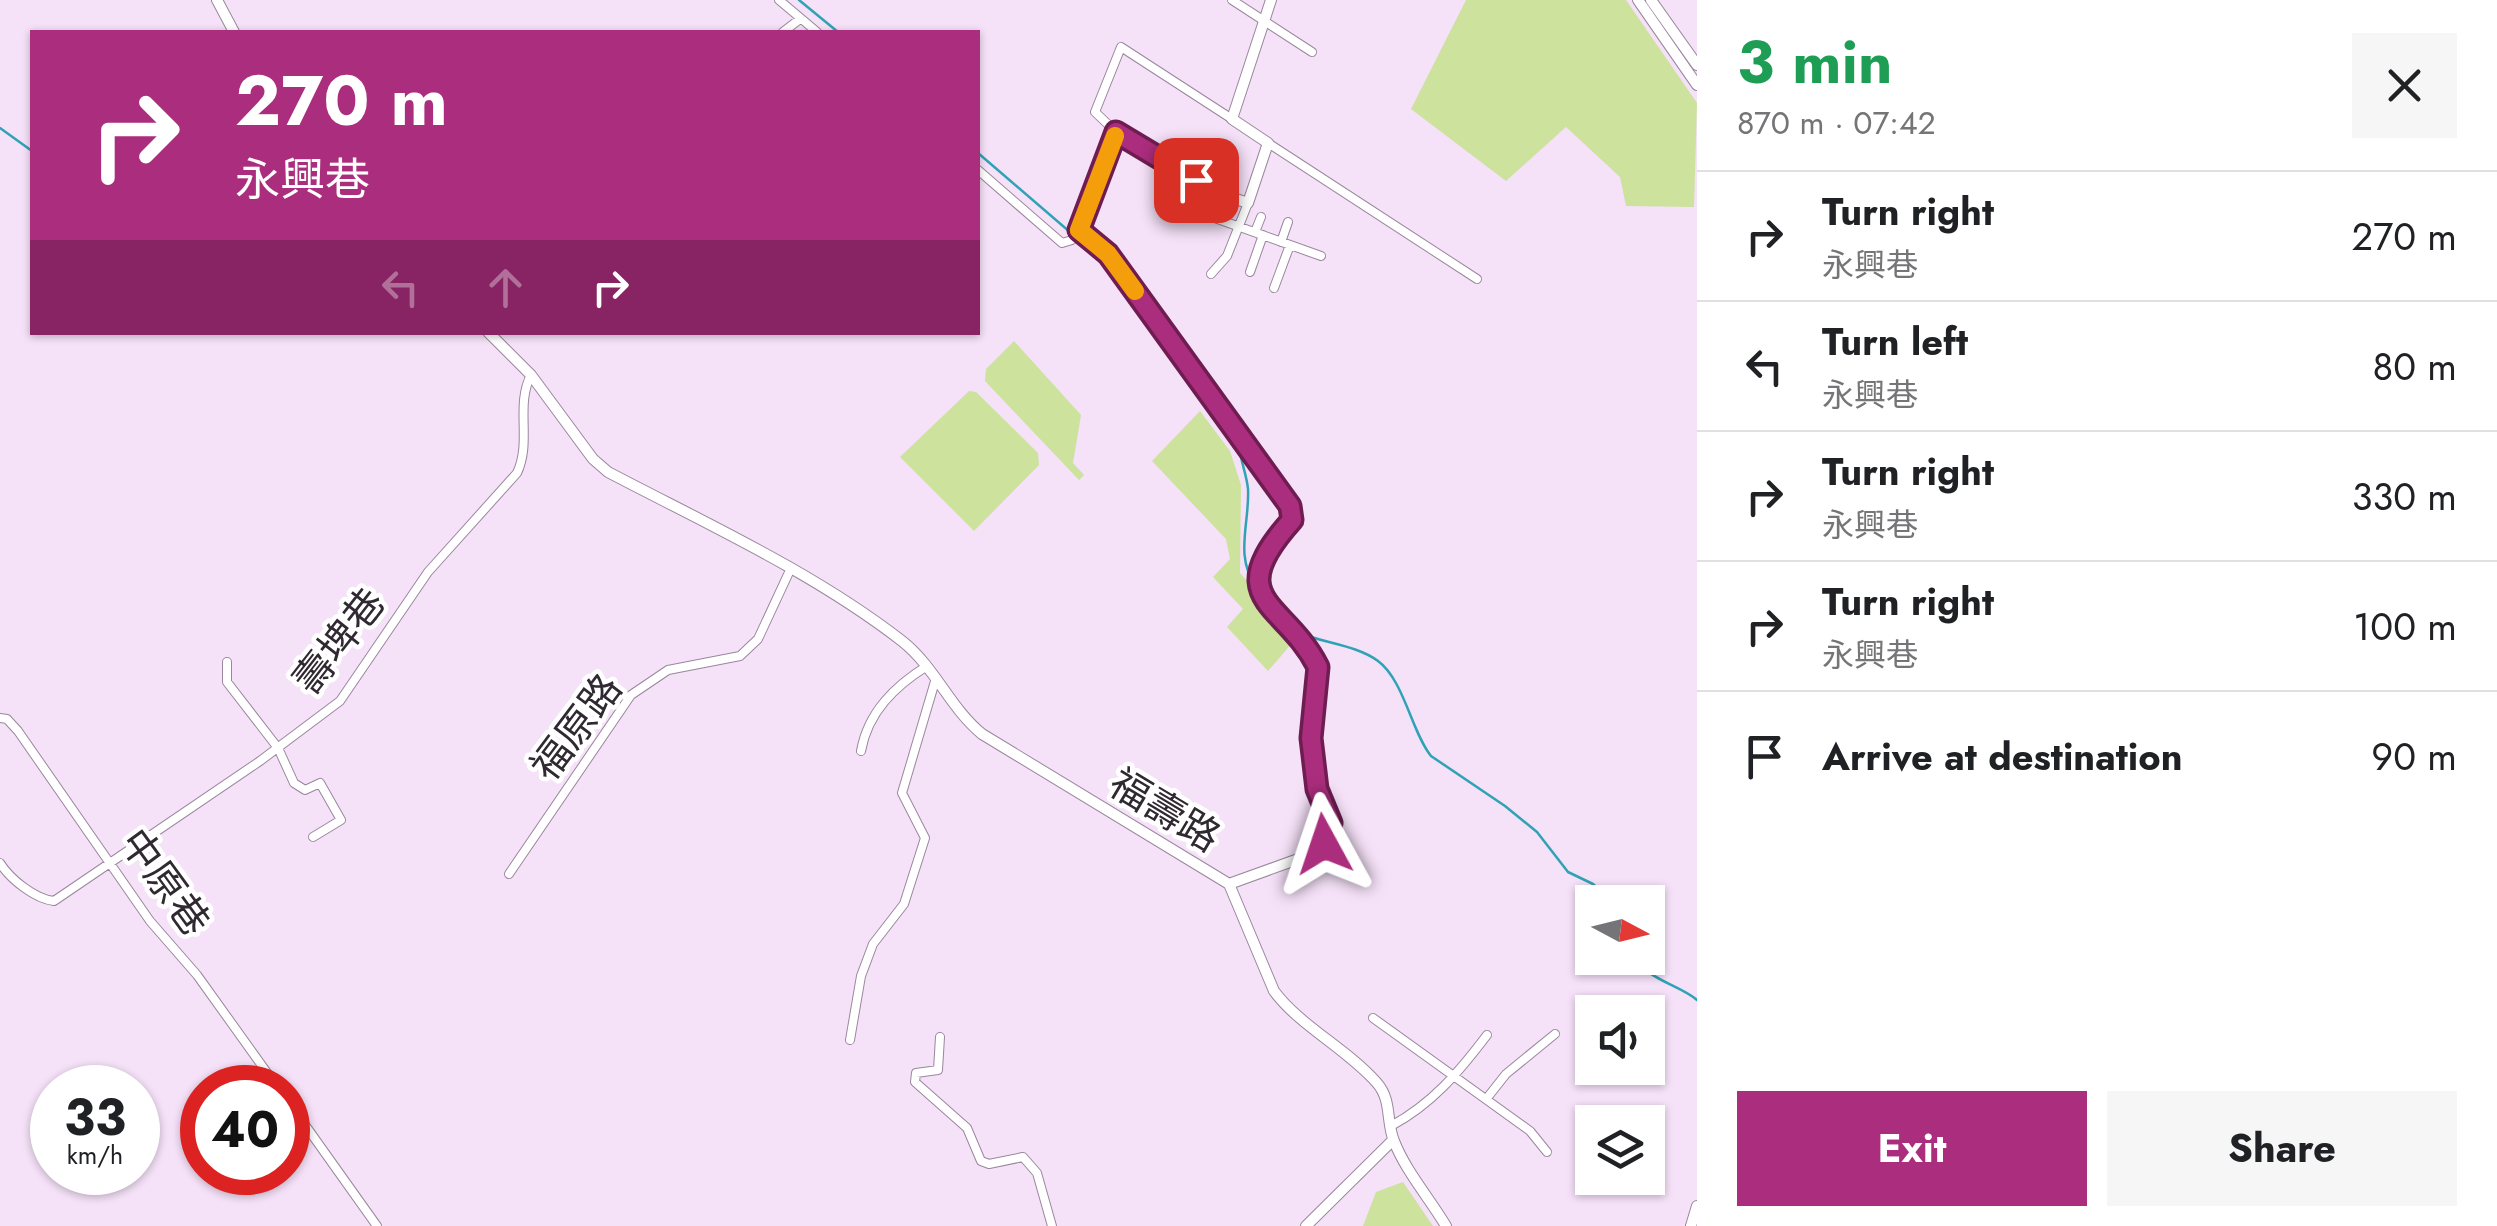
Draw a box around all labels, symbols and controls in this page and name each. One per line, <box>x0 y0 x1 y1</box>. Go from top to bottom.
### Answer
text: 3 min <box>1737 19 1893 106</box>
button: close <box>2352 33 2457 138</box>
text: 270 m <box>235 50 448 151</box>
icon: right <box>70 70 200 200</box>
text: 870 m · 07:42 <box>1737 100 1936 146</box>
pin <box>1154 138 1239 223</box>
text: 永興巷 <box>235 147 370 212</box>
icon: arrive <box>1169 153 1224 208</box>
text: Turn right <box>1822 184 1994 239</box>
icon: right <box>1737 209 1792 264</box>
text: 270 m <box>2352 209 2457 264</box>
text: 永興巷 <box>1822 242 1918 288</box>
icon: left <box>373 260 428 315</box>
icon: ahead <box>478 260 533 315</box>
icon: right <box>583 260 638 315</box>
text: Turn left <box>1822 314 1968 369</box>
icon: left <box>1737 339 1792 394</box>
text: 80 m <box>2372 339 2457 394</box>
text: 永興巷 <box>1822 372 1918 418</box>
text: Turn right <box>1822 444 1994 499</box>
icon: right <box>1737 469 1792 524</box>
text: 330 m <box>2352 469 2457 524</box>
text: 永興巷 <box>1822 502 1918 548</box>
text: Turn right <box>1822 574 1994 629</box>
street label: 壽埤巷 <box>279 576 399 706</box>
icon: right <box>1737 599 1792 654</box>
text: 100 m <box>2353 599 2457 654</box>
text: 永興巷 <box>1822 632 1918 678</box>
street label: 福原路 <box>517 662 635 792</box>
icon: arrive <box>1737 729 1792 784</box>
text: Arrive at destination <box>1822 729 2183 784</box>
text: 90 m <box>2371 729 2457 784</box>
street label: 福壽路 <box>1099 754 1231 866</box>
position arrow <box>1272 792 1376 896</box>
street label: 中原巷 <box>106 816 224 948</box>
north arrow <box>1575 885 1665 975</box>
map controls <box>1575 885 1665 1195</box>
button: sound <box>1575 995 1665 1085</box>
speed limit sign: 40 <box>180 1065 310 1195</box>
text: 33 <box>64 1081 126 1154</box>
button: Exit <box>1737 1091 2087 1206</box>
button: Share <box>2107 1091 2457 1206</box>
button: layers <box>1575 1105 1665 1195</box>
text: km/h <box>67 1137 123 1173</box>

